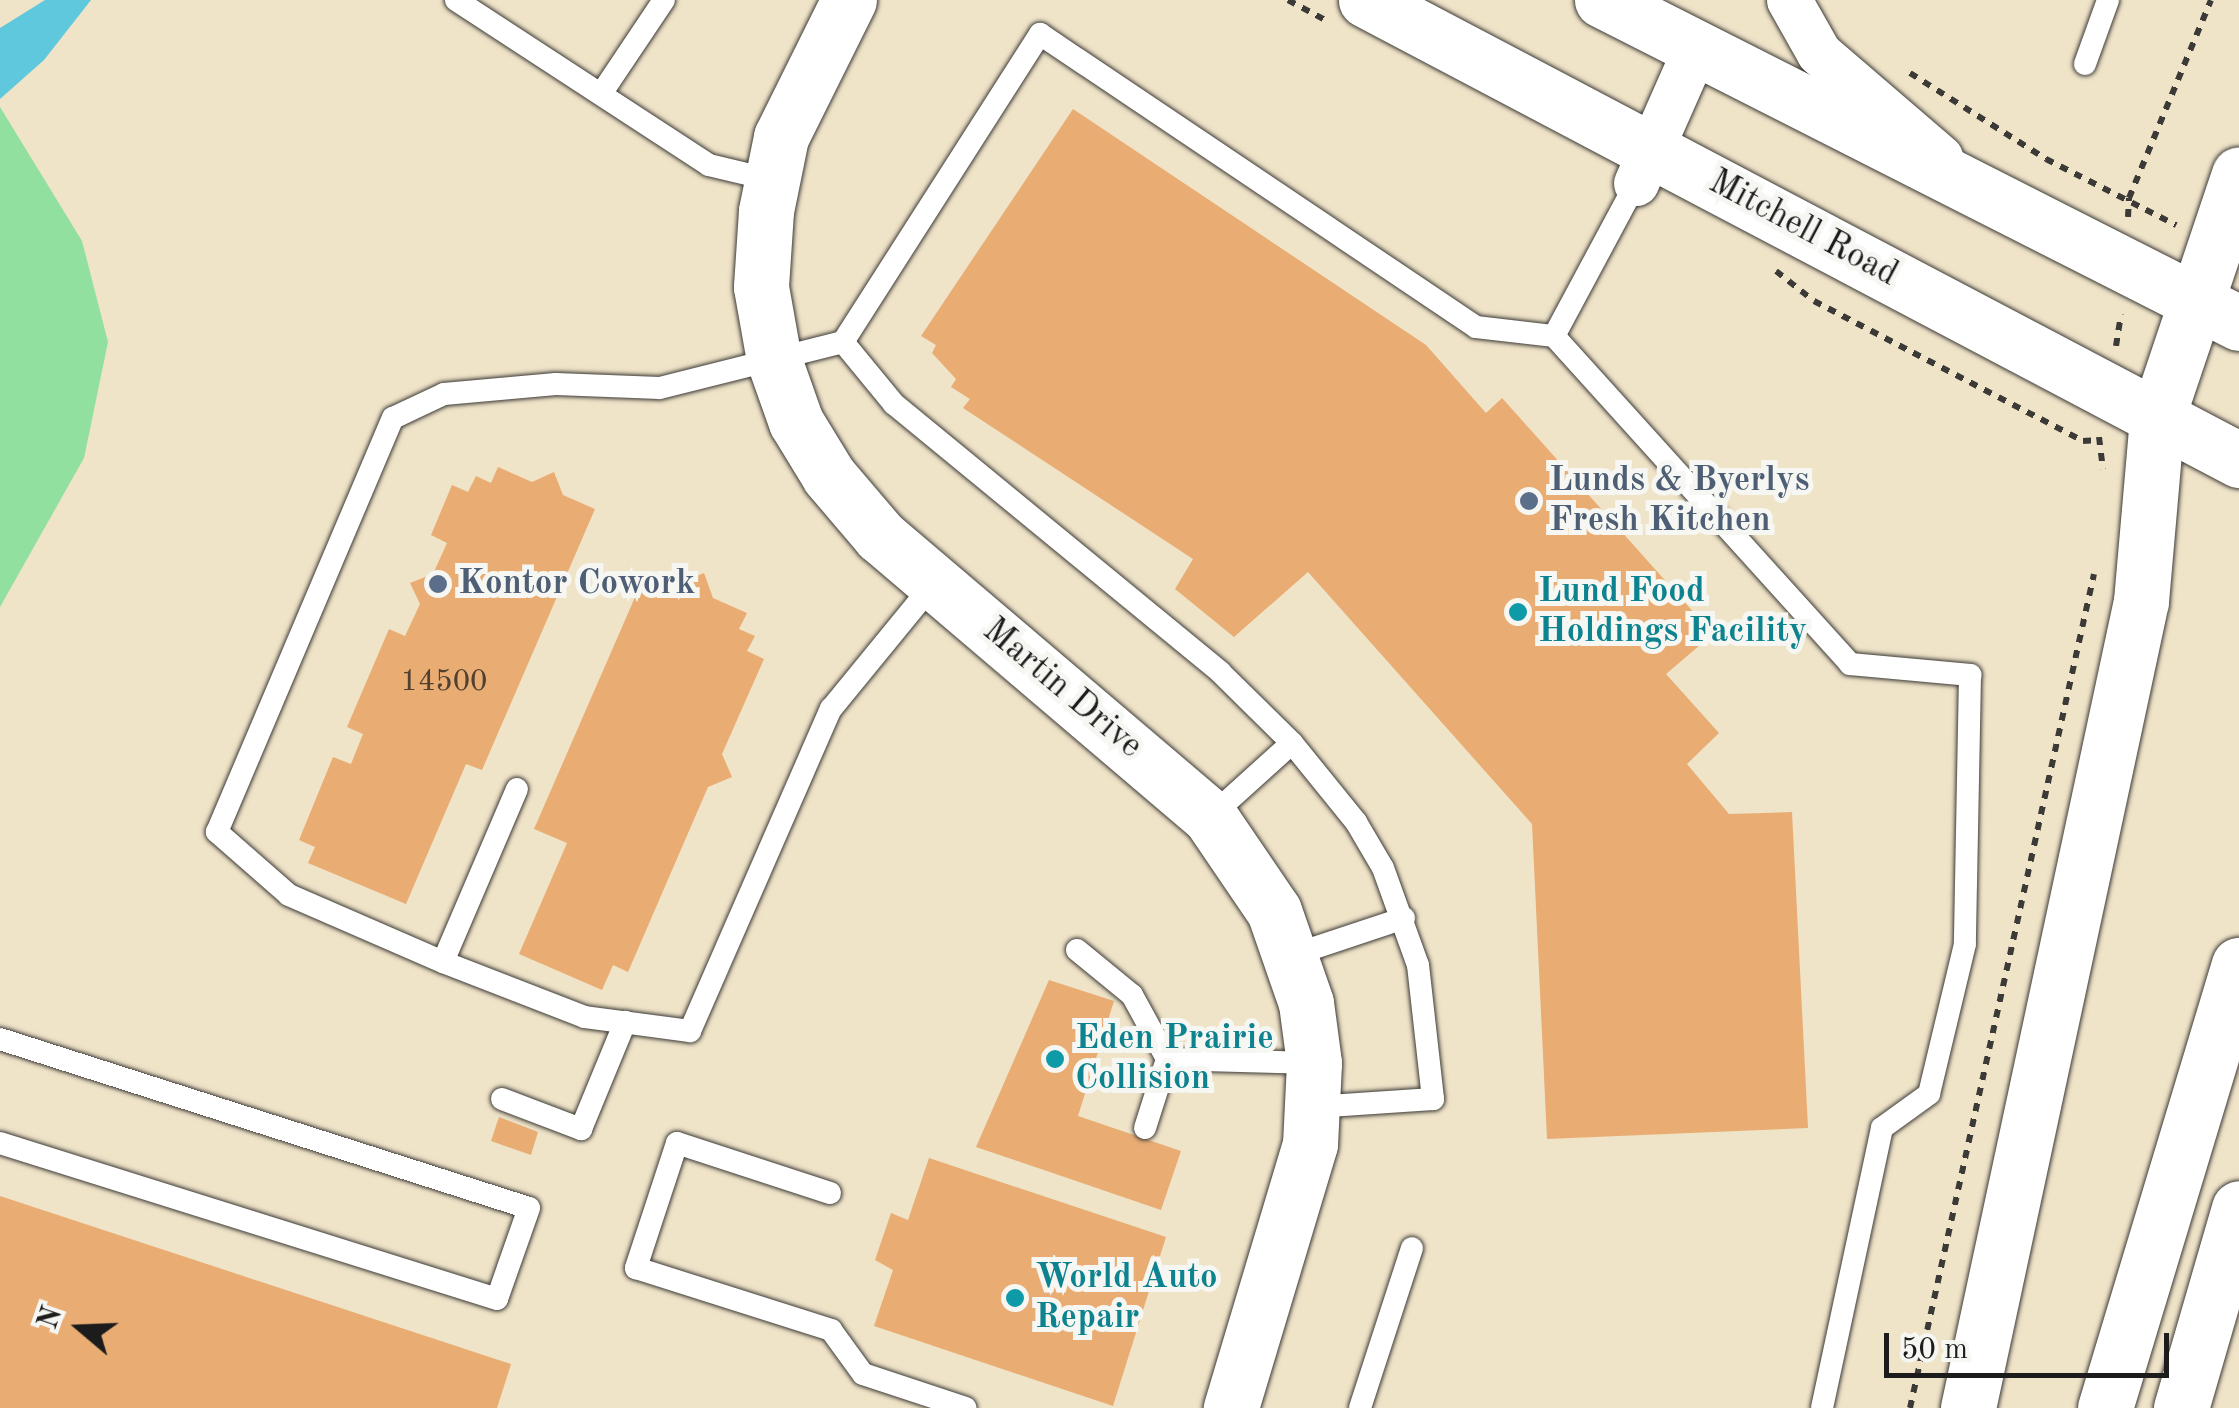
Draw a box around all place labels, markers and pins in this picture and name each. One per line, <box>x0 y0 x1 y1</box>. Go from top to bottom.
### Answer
place label: Lunds & Byerlys Fresh Kitchen <box>1549 460 1810 542</box>
marker: Lunds & Byerlys Fresh Kitchen <box>1518 490 1540 512</box>
place label: Kontor Cowork <box>458 563 695 605</box>
place label: Lund Food Holdings Facility <box>1538 571 1807 653</box>
marker: Kontor Cowork <box>427 573 449 595</box>
marker: Lund Food Holdings Facility <box>1507 601 1529 623</box>
place label: Eden Prairie Collision <box>1075 1018 1274 1100</box>
marker: Eden Prairie Collision <box>1044 1048 1066 1070</box>
place label: World Auto Repair <box>1035 1257 1218 1339</box>
marker: World Auto Repair <box>1004 1287 1026 1309</box>

